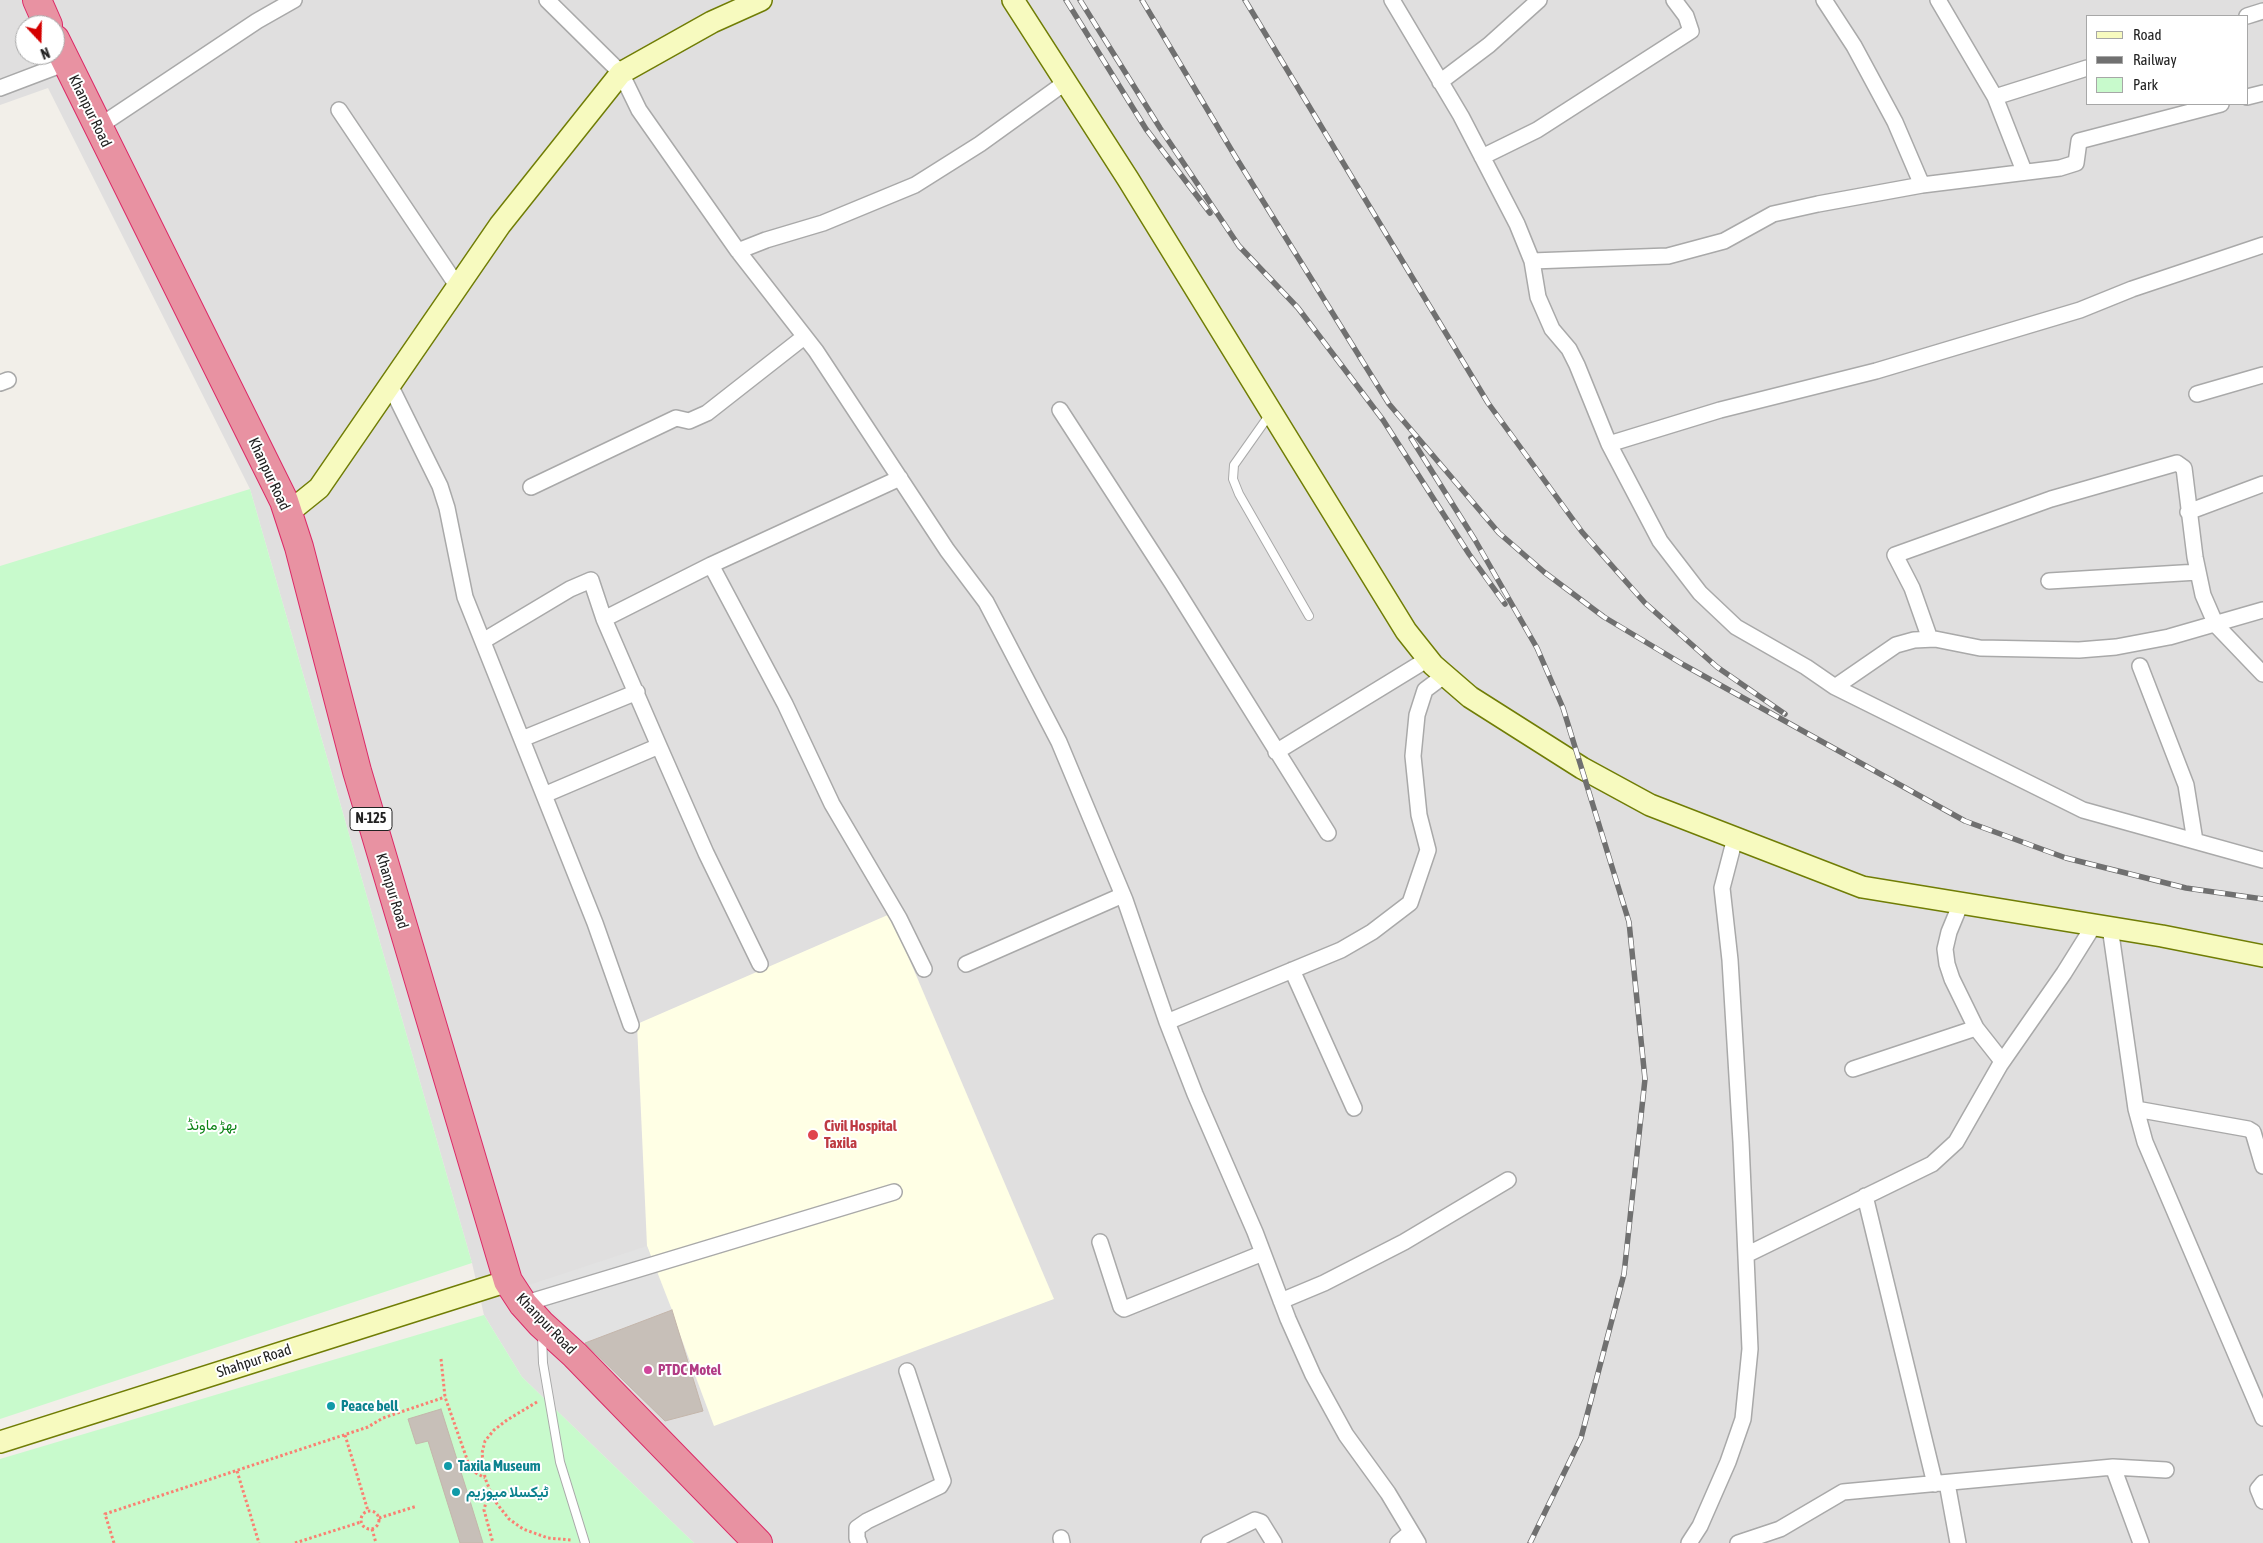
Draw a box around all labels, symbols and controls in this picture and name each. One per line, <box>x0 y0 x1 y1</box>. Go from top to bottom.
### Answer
north arrow <box>15 15 65 65</box>
legend <box>2086 15 2248 105</box>
text: Road <box>2133 26 2162 43</box>
text: N <box>38 44 52 62</box>
text: Railway <box>2133 51 2177 68</box>
street label: Khanpur Road <box>65 72 115 150</box>
text: Park <box>2133 76 2158 93</box>
street label: Khanpur Road <box>244 435 294 513</box>
road number: N-125 <box>350 808 392 831</box>
street label: Khanpur Road <box>372 851 412 931</box>
park label: بھڑ ماونڈ <box>187 1116 237 1134</box>
place label: Civil Hospital Taxila <box>824 1117 897 1152</box>
marker: Civil Hospital Taxila <box>806 1128 820 1142</box>
street label: Khanpur Road <box>512 1290 580 1358</box>
street label: Shahpur Road <box>214 1340 294 1382</box>
place label: PTDC Motel <box>658 1361 721 1379</box>
marker: PTDC Motel <box>642 1364 654 1376</box>
place label: Peace bell <box>341 1397 398 1415</box>
marker: Peace bell <box>325 1400 337 1412</box>
place label: Taxila Museum <box>458 1457 540 1475</box>
marker: Taxila Museum <box>442 1460 454 1472</box>
place label: ٹیکسلا میوزیم <box>466 1483 549 1501</box>
marker: ٹیکسلا میوزیم <box>450 1486 462 1498</box>

